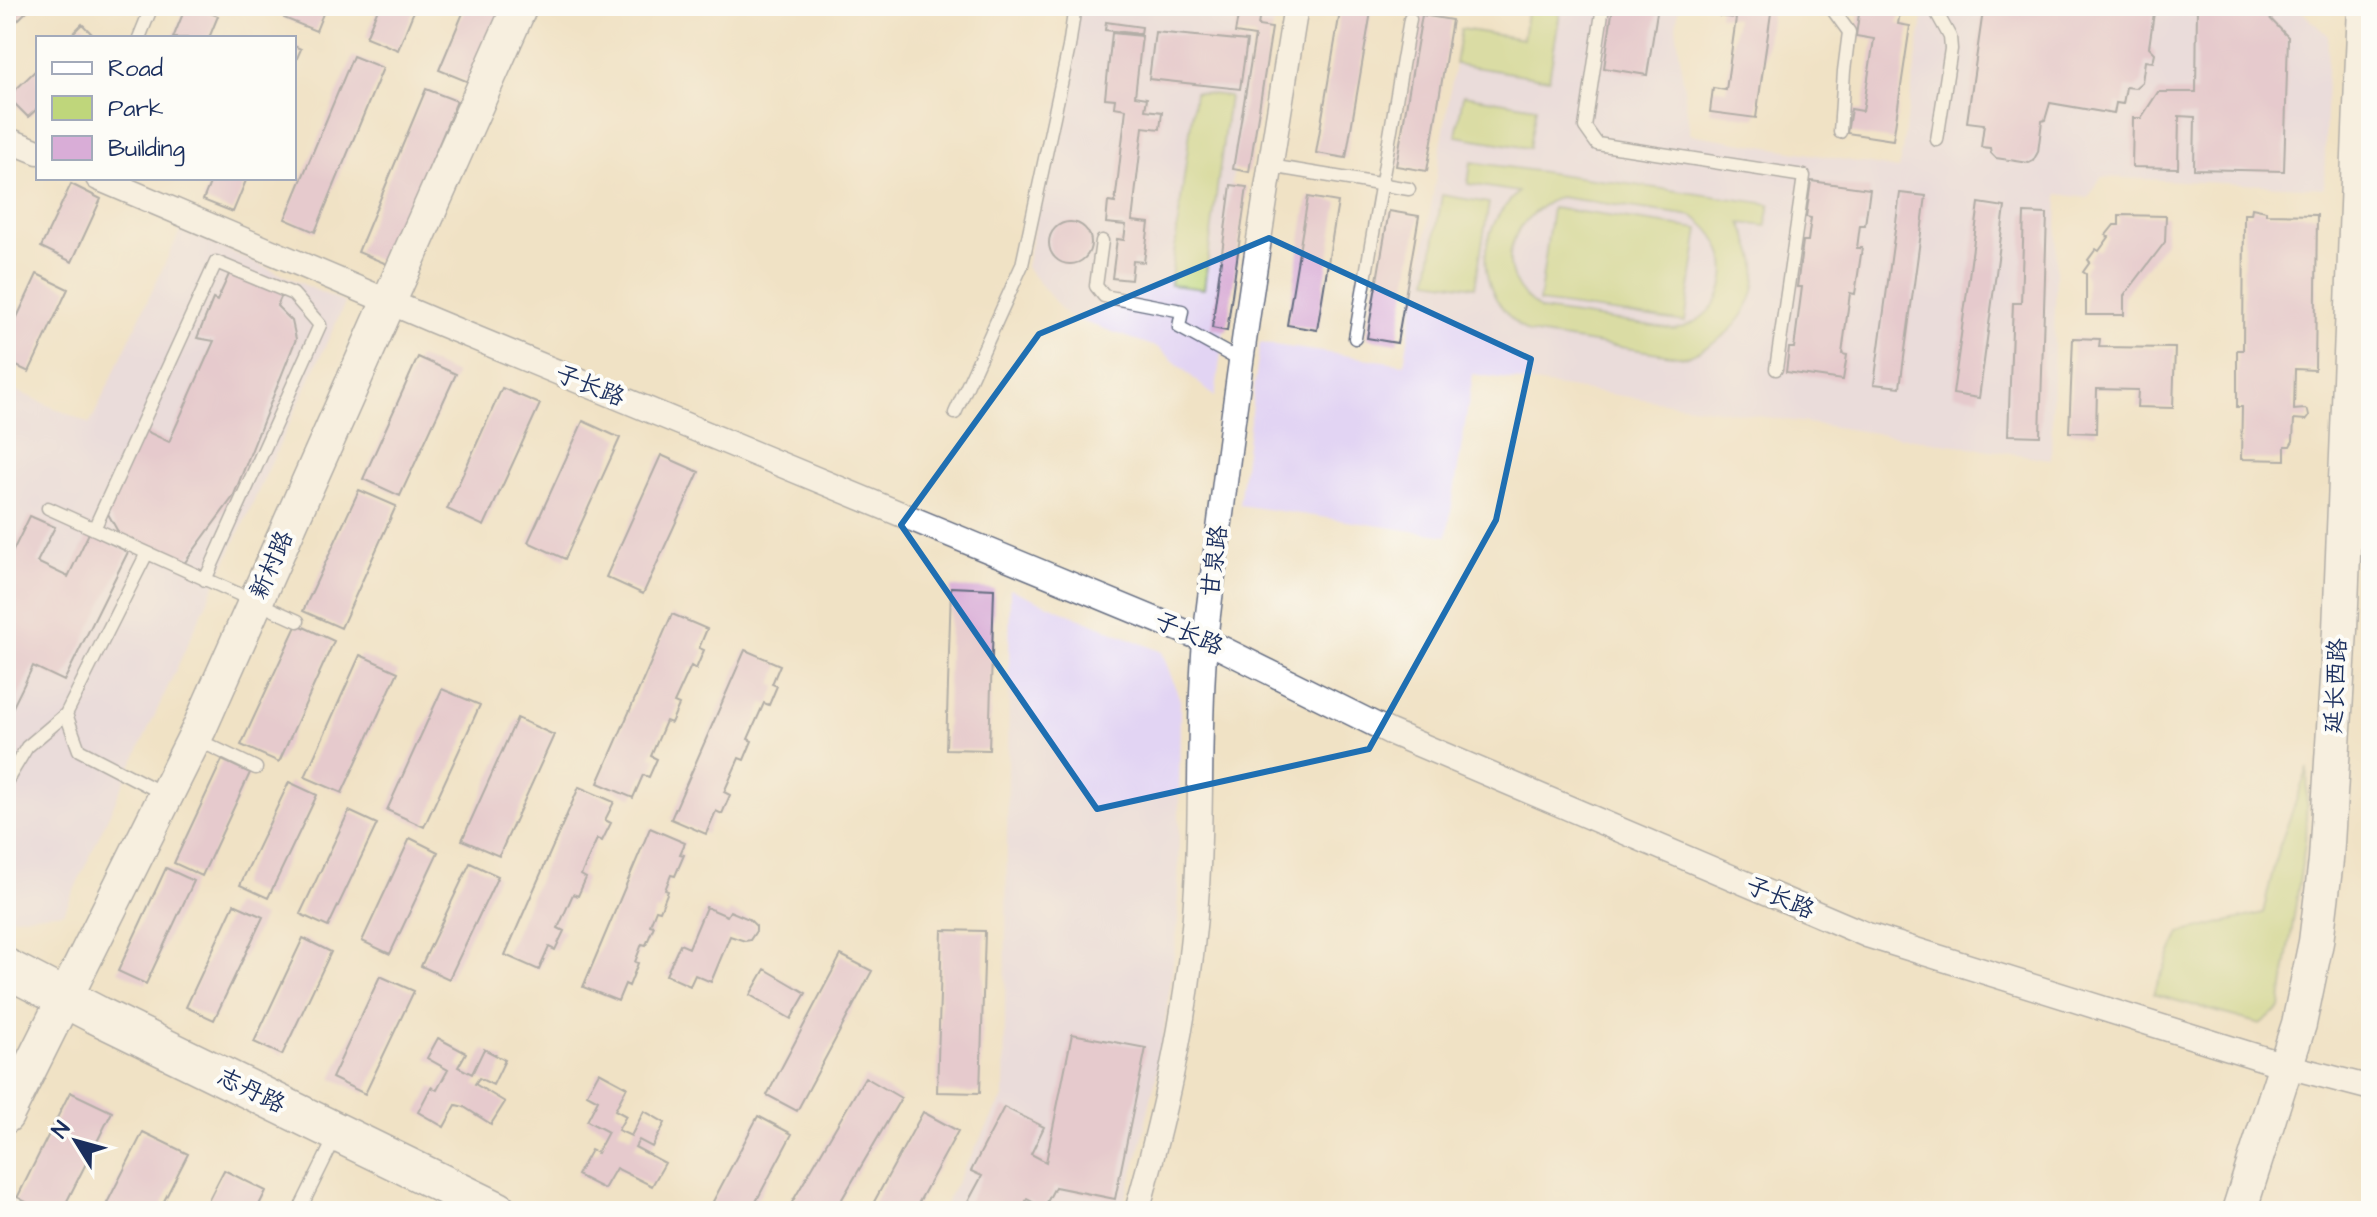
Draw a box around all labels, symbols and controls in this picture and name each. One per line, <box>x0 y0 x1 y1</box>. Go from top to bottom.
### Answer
legend <box>36 36 296 180</box>
text: Road <box>108 52 163 86</box>
text: Park <box>108 92 164 126</box>
text: Building <box>108 132 185 167</box>
street label: 子长路 <box>550 357 630 415</box>
street label: 甘泉路 <box>1194 523 1236 599</box>
street label: 新村路 <box>242 525 302 605</box>
street label: 子长路 <box>1149 604 1229 664</box>
street label: 延长西路 <box>2317 637 2355 735</box>
street label: 子长路 <box>1740 868 1820 928</box>
street label: 志丹路 <box>211 1060 291 1122</box>
north arrow <box>36 1101 116 1181</box>
text: N <box>45 1115 78 1145</box>

